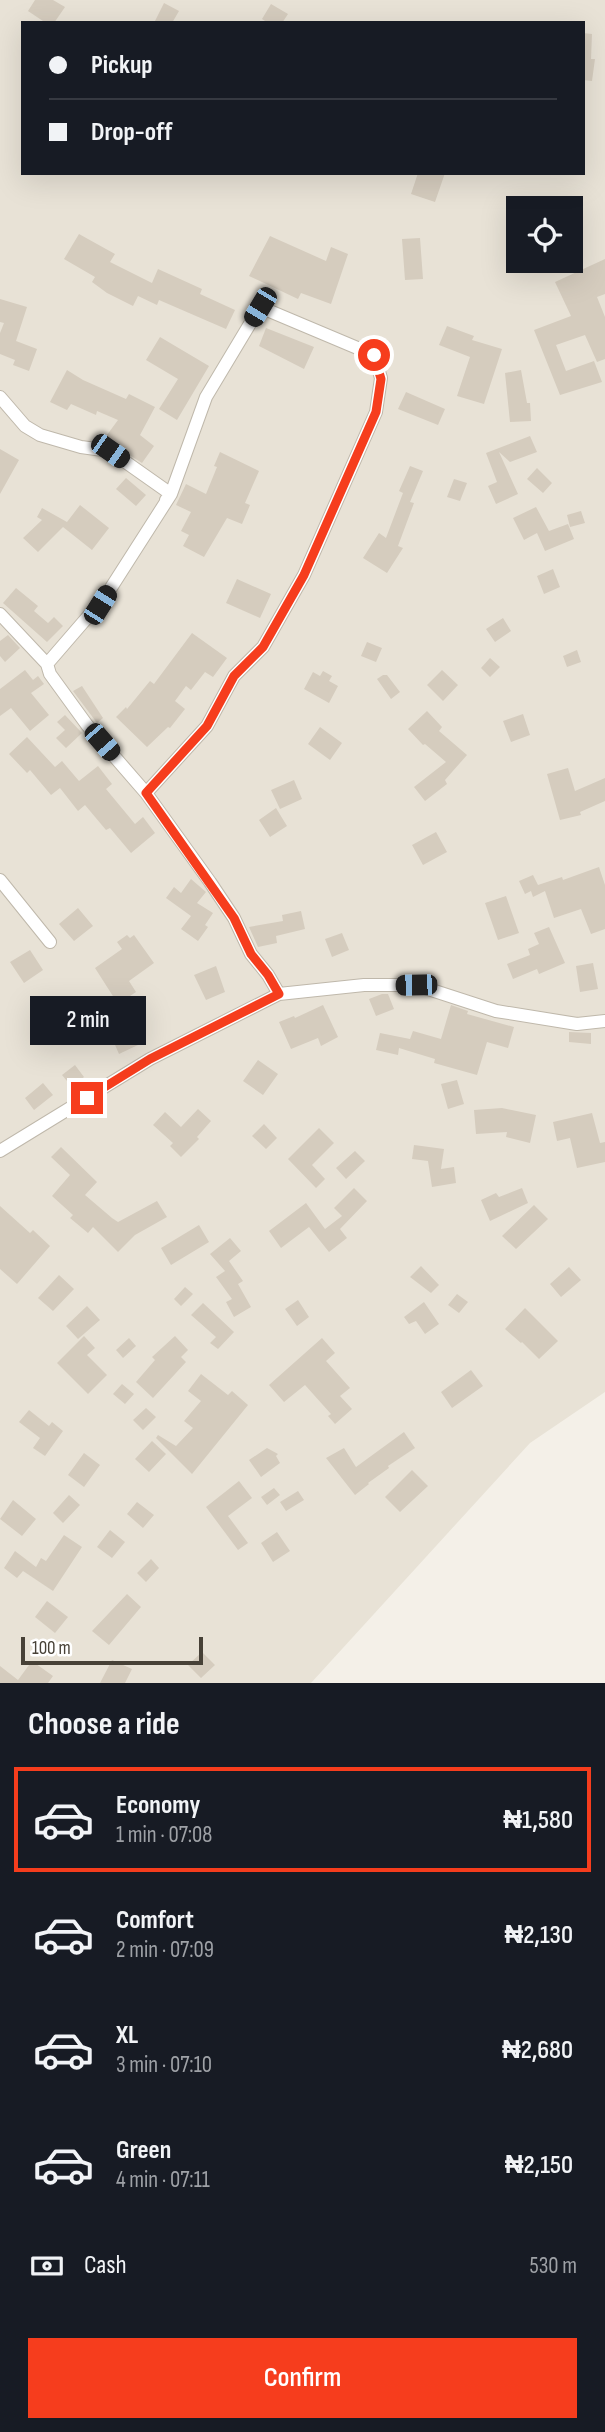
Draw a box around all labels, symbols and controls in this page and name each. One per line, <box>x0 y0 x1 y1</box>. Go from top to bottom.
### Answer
text: Pickup <box>91 50 153 81</box>
text: Drop-off <box>91 117 172 148</box>
map controls <box>506 196 583 273</box>
button: locate <box>506 196 583 273</box>
car <box>241 284 280 330</box>
route start <box>358 339 390 371</box>
car <box>87 430 134 472</box>
car <box>80 582 121 628</box>
car <box>81 719 124 765</box>
car <box>395 974 438 996</box>
callout: 2 min <box>29 996 145 1046</box>
text: 2 min <box>66 1006 110 1034</box>
route end <box>71 1082 103 1114</box>
scale bar <box>21 1634 203 1666</box>
text: 100 m <box>32 1637 71 1660</box>
text: Choose a ride <box>28 1705 180 1744</box>
icon: car <box>32 1788 95 1851</box>
text: Economy <box>116 1790 200 1821</box>
text: ₦1,580 <box>503 1805 573 1836</box>
text: 1 min · 07:08 <box>116 1821 212 1849</box>
icon: car <box>32 1903 95 1966</box>
text: Comfort <box>116 1905 194 1936</box>
text: ₦2,130 <box>504 1920 573 1951</box>
text: 2 min · 07:09 <box>116 1936 214 1964</box>
icon: car <box>32 2018 95 2081</box>
text: XL <box>116 2020 138 2051</box>
text: ₦2,680 <box>502 2035 573 2066</box>
text: 3 min · 07:10 <box>116 2051 212 2079</box>
icon: car <box>32 2133 95 2196</box>
text: Green <box>116 2135 171 2166</box>
text: ₦2,150 <box>505 2150 573 2181</box>
text: 4 min · 07:11 <box>116 2166 210 2194</box>
icon: cash <box>28 2247 66 2285</box>
text: Cash <box>84 2250 127 2281</box>
text: 530 m <box>529 2252 577 2280</box>
button: Confirm <box>28 2338 577 2418</box>

